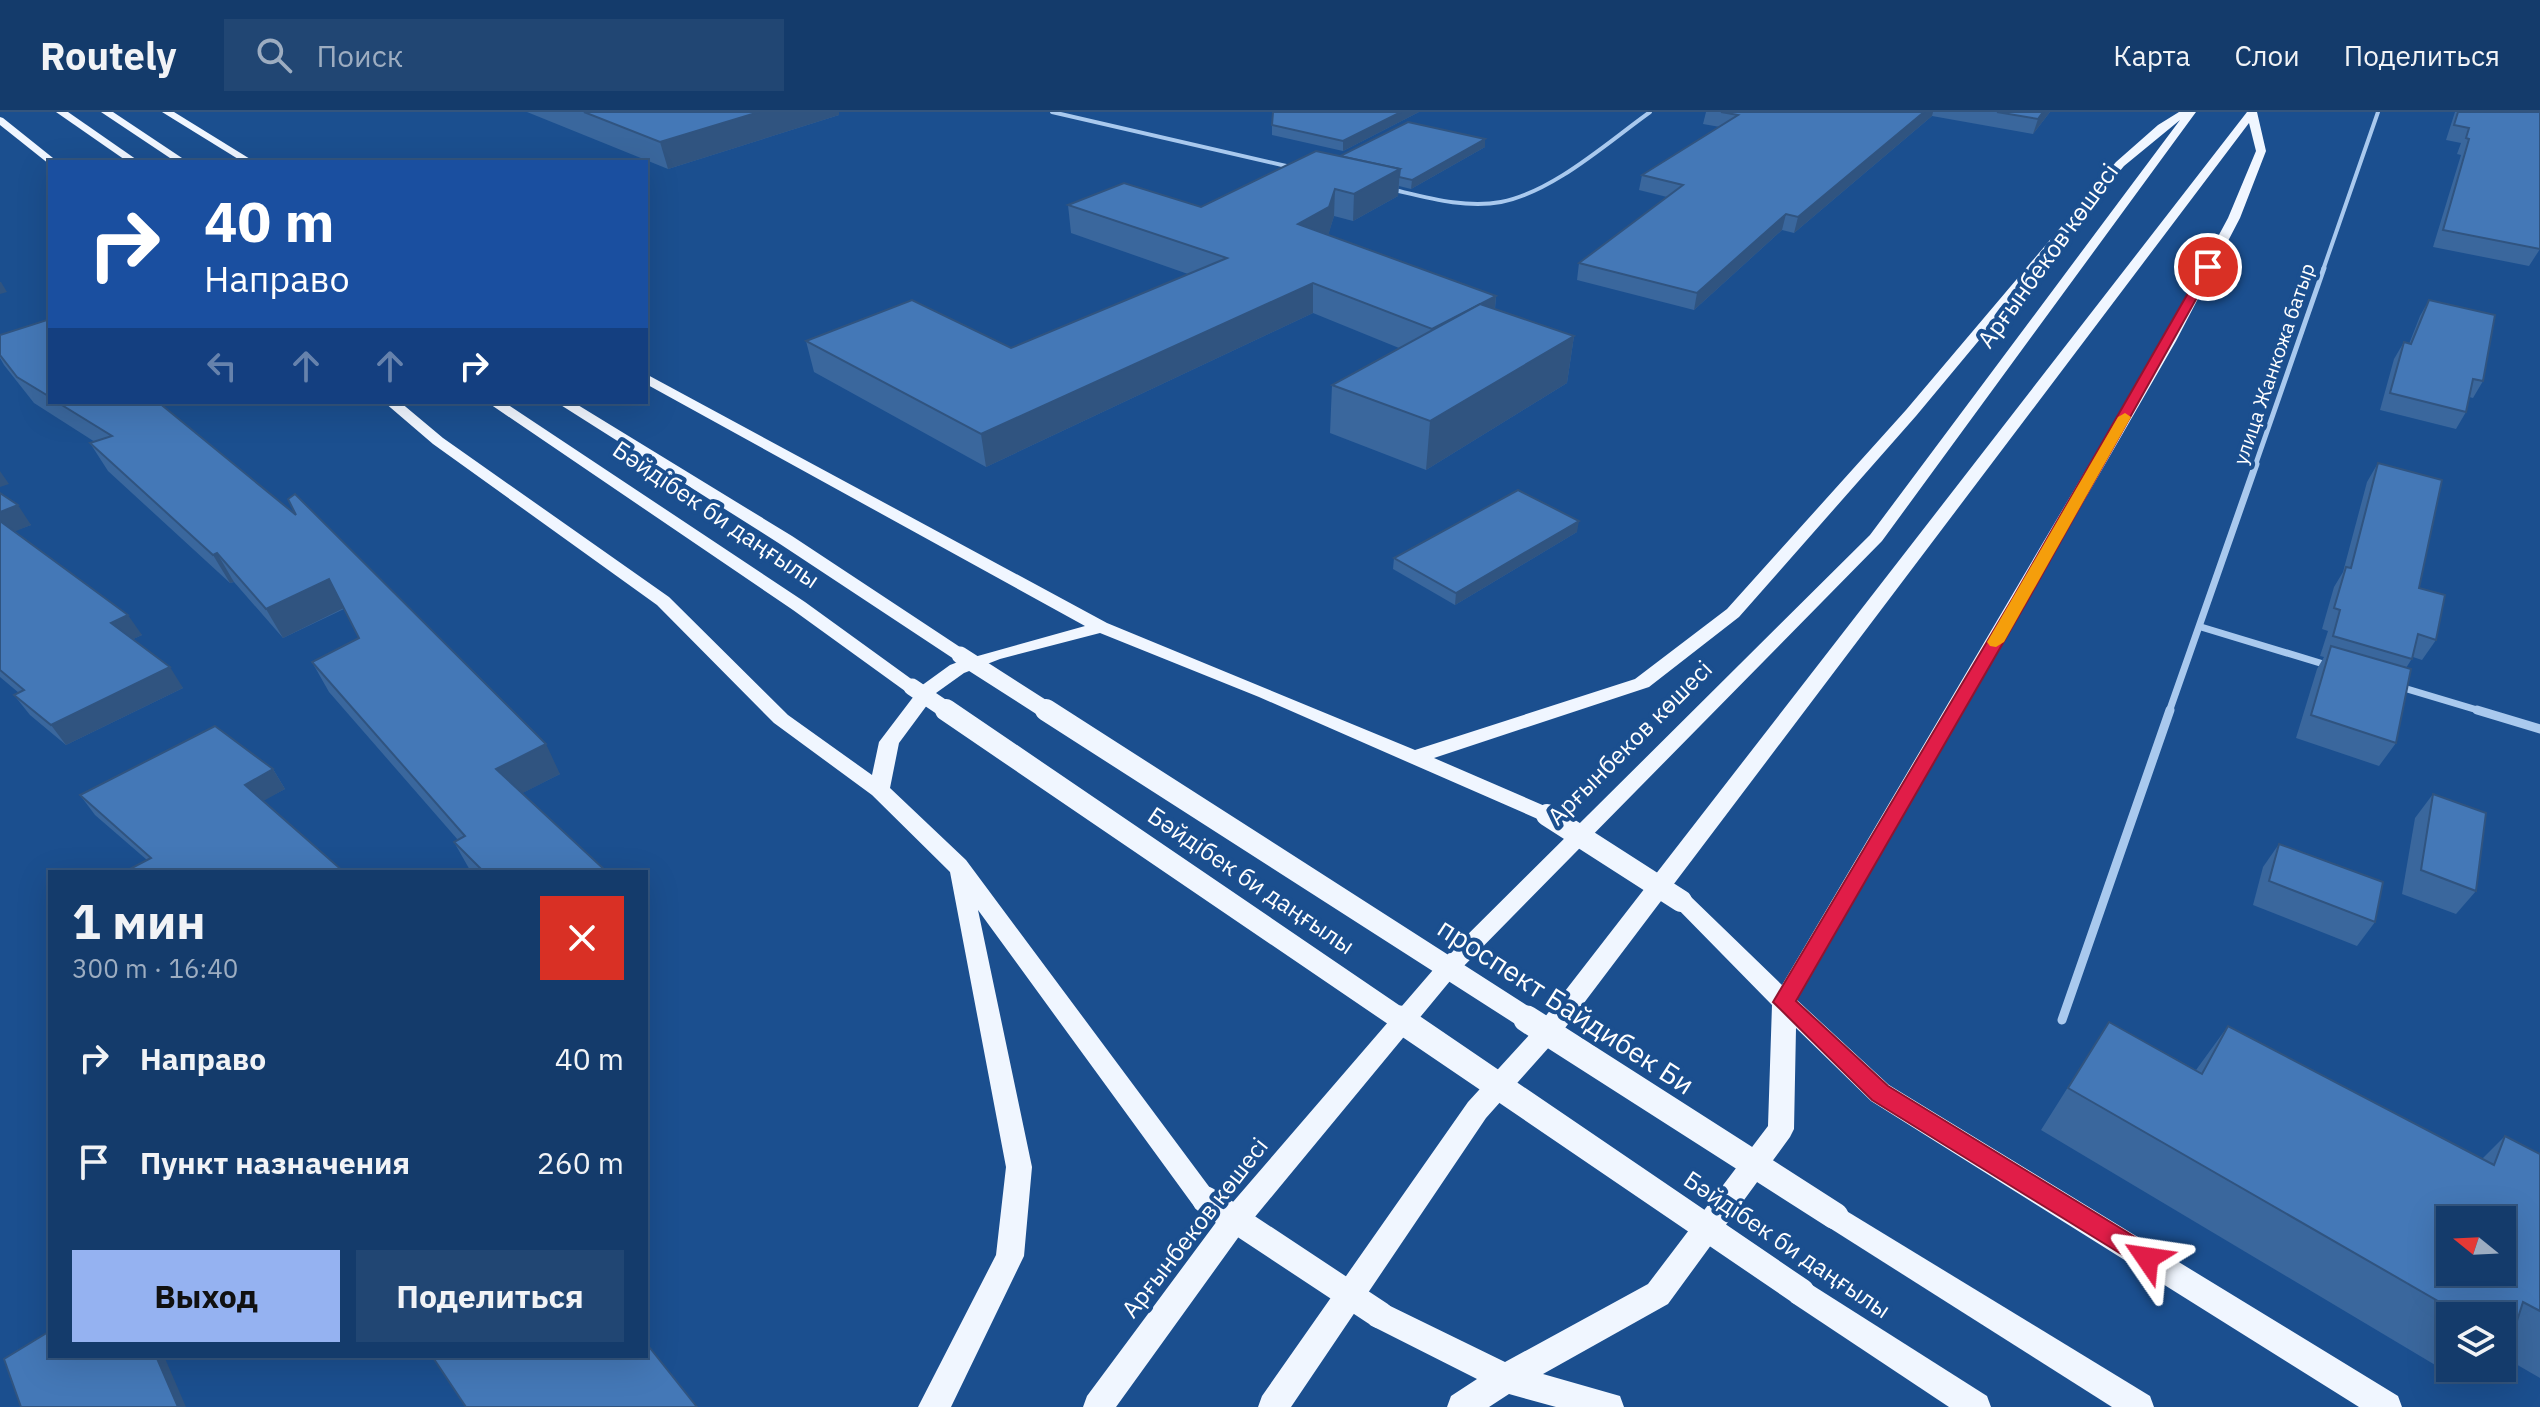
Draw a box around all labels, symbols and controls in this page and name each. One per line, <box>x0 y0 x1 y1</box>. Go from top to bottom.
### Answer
search box <box>224 19 784 91</box>
text: Routely <box>40 31 176 80</box>
icon: search <box>252 33 296 77</box>
text: Поиск <box>316 36 403 75</box>
text: Карта <box>2113 37 2190 74</box>
text: Слои <box>2234 37 2300 74</box>
text: Поделиться <box>2344 37 2500 74</box>
street label: Арғынбеков көшесі <box>1969 157 2125 354</box>
text: 40 m <box>204 185 334 257</box>
icon: right <box>72 192 176 296</box>
pin <box>2174 233 2242 301</box>
icon: arrive <box>2186 245 2230 289</box>
text: Направо <box>204 255 350 302</box>
street label: улица Жанкожа батыр <box>2226 260 2321 468</box>
icon: left <box>200 344 244 388</box>
icon: ahead <box>284 344 328 388</box>
icon: ahead <box>368 344 412 388</box>
icon: right <box>452 344 496 388</box>
street label: Бәйдібек би даңғылы <box>607 433 826 595</box>
street label: Арғынбеков көшесі <box>1540 653 1719 832</box>
street label: Бәйдібек би даңғылы <box>1142 799 1361 961</box>
text: 1 мин <box>72 890 206 952</box>
button: close <box>540 896 624 980</box>
street label: проспект Байдибек Би <box>1431 909 1702 1102</box>
text: 300 m · 16:40 <box>72 951 238 985</box>
icon: right <box>72 1036 116 1080</box>
text: Направо <box>140 1039 266 1078</box>
text: 40 m <box>555 1039 624 1078</box>
street label: Арғынбеков көшесі <box>1114 1131 1275 1324</box>
icon: arrive <box>72 1140 116 1184</box>
text: Пункт назначения <box>140 1143 410 1182</box>
text: 260 m <box>537 1143 624 1182</box>
street label: Бәйдібек би даңғылы <box>1678 1163 1897 1325</box>
north arrow <box>2436 1206 2516 1286</box>
map controls <box>2436 1206 2516 1382</box>
position arrow <box>2105 1216 2189 1300</box>
button: Выход <box>72 1250 340 1342</box>
button: Поделиться <box>356 1250 624 1342</box>
button: layers <box>2436 1302 2516 1382</box>

